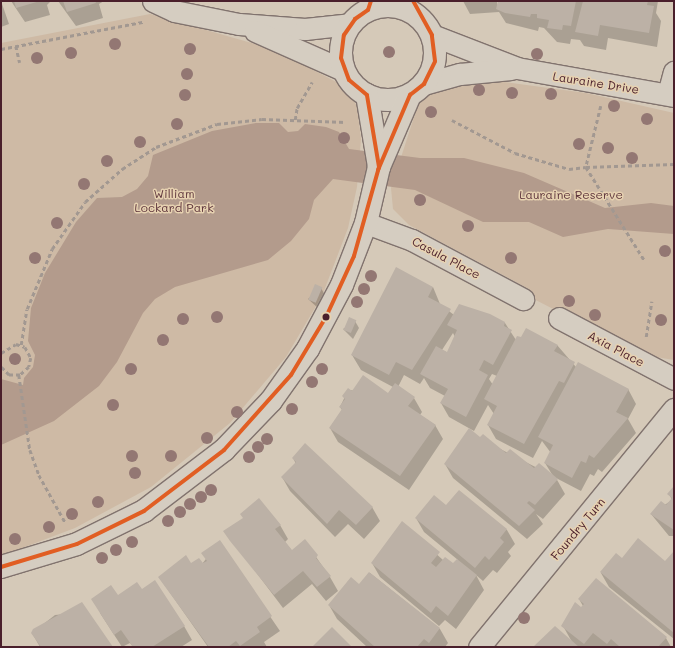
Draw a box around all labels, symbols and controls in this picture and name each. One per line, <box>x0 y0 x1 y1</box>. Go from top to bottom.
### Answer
street label: Lauraine Drive <box>552 69 640 97</box>
park label: William Lockard Park <box>134 187 214 215</box>
park label: Lauraine Reserve <box>519 188 623 202</box>
street label: Casula Place <box>409 234 483 282</box>
unlabelled marker <box>321 312 331 322</box>
street label: Axia Place <box>585 328 647 370</box>
street label: Foundry Turn <box>548 495 608 563</box>

